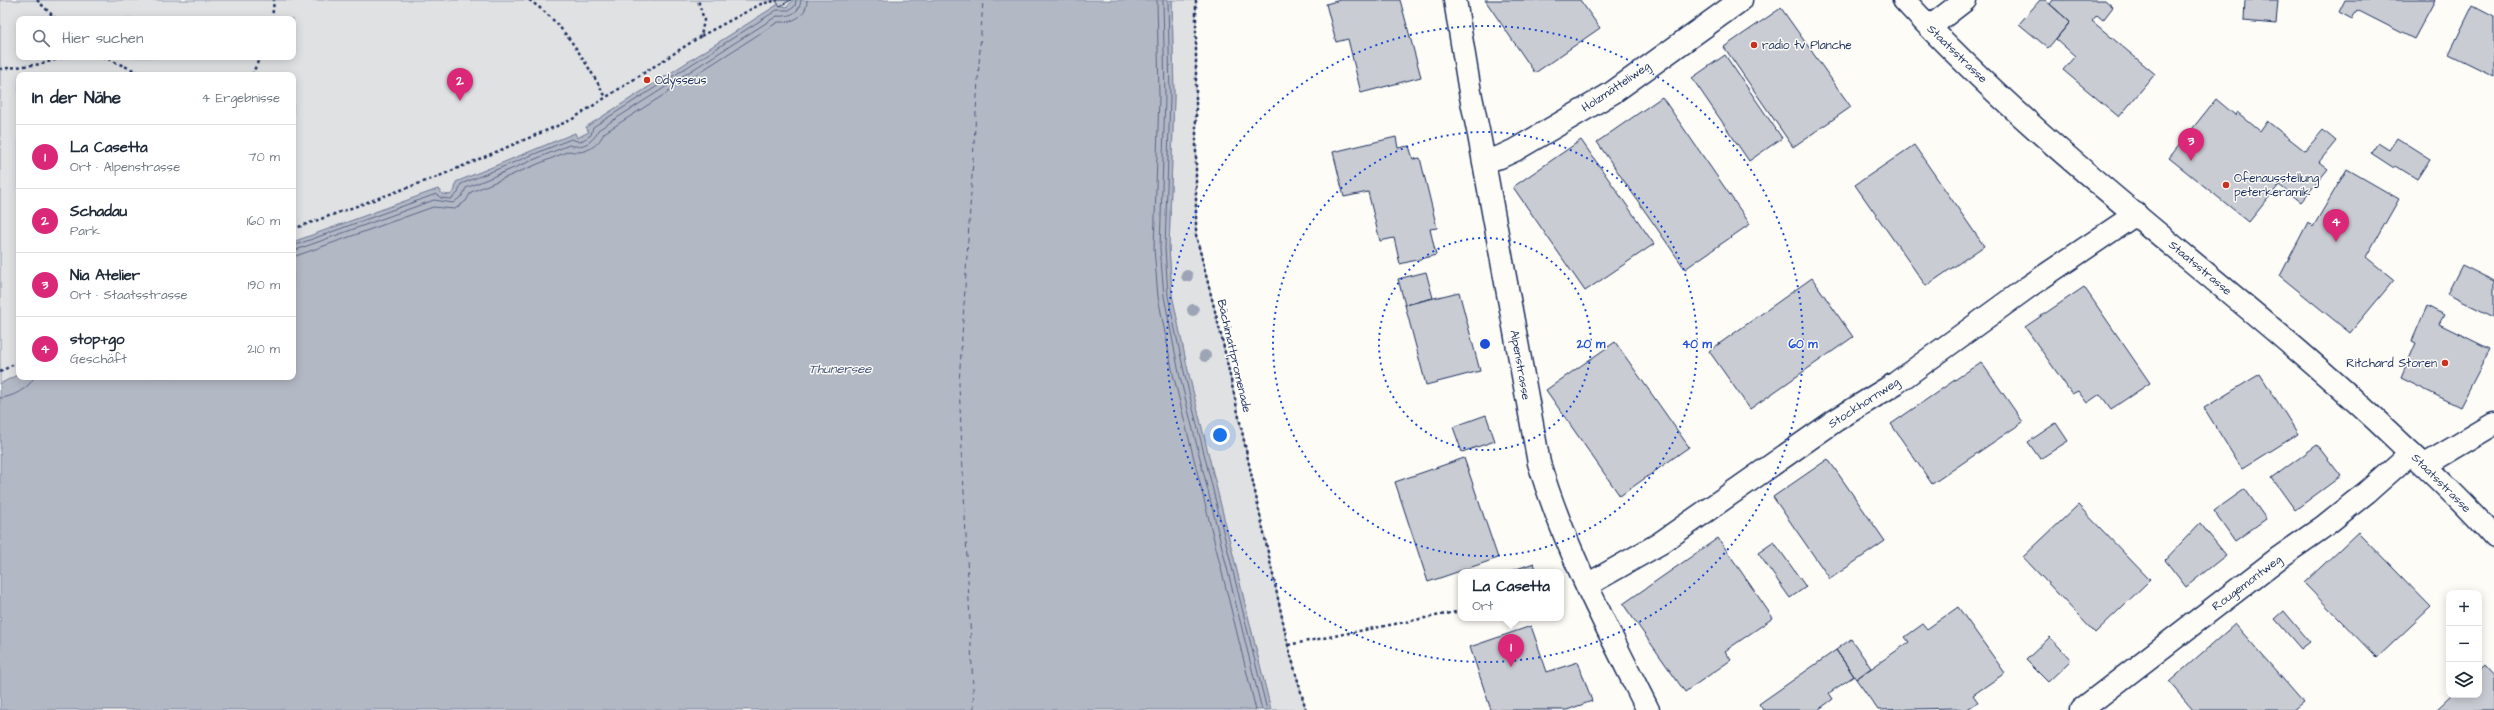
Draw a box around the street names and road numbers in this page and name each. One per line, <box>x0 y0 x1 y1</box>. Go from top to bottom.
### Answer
street label: Staatsstrasse <box>1923 21 1991 87</box>
street label: Holzmätteliweg <box>1578 58 1654 117</box>
street label: Staatsstrasse <box>2165 236 2236 300</box>
street label: Bächimattpromenade <box>1213 298 1255 415</box>
street label: Alpenstrasse <box>1505 329 1535 402</box>
street label: Stockhornweg <box>1825 374 1904 433</box>
street label: Staatsstrasse <box>2407 449 2475 517</box>
street label: Rougemontweg <box>2209 551 2286 616</box>

